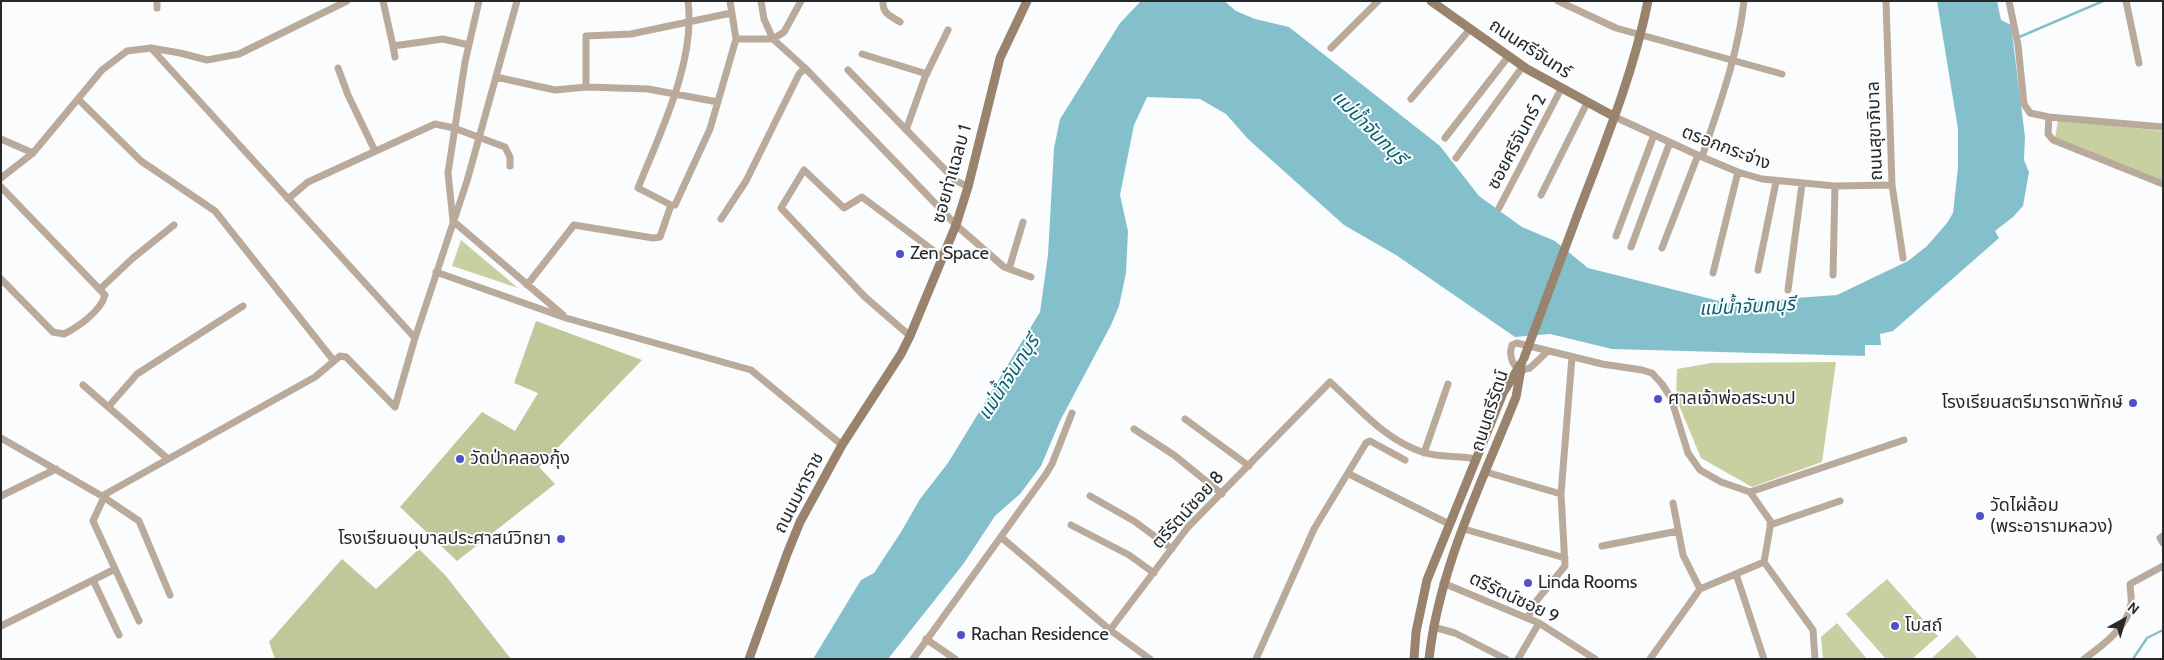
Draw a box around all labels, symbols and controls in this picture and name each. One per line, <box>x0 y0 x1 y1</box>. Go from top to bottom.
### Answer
street label: ถนนศรีจันทร์ <box>1485 15 1575 83</box>
street label: ถนนสุขาภิบาล <box>1862 81 1888 181</box>
water label: แม่น้ำจันทบุรี <box>1327 86 1411 170</box>
street label: ซอยศรีจันทร์ 2 <box>1483 91 1551 193</box>
street label: ตรอกกระจ่าง <box>1678 121 1774 175</box>
street label: ซอยท่าแฉลบ 1 <box>928 122 976 226</box>
place label: Zen Space <box>910 243 989 265</box>
marker: Zen Space <box>894 248 906 260</box>
water label: แม่น้ำจันทบุรี <box>1699 293 1795 321</box>
water label: แม่น้ำจันทบุรี <box>973 332 1045 424</box>
street label: ถนนตรีรัตน์ <box>1467 368 1513 454</box>
place label: ศาลเจ้าพ่อสระบาป <box>1668 388 1796 410</box>
place label: โรงเรียนสตรีมารดาพิทักษ์ <box>1942 392 2123 414</box>
marker: ศาลเจ้าพ่อสระบาป <box>1652 393 1664 405</box>
marker: โรงเรียนสตรีมารดาพิทักษ์ <box>2127 397 2139 409</box>
place label: วัดป่าคลองกุ้ง <box>470 448 570 470</box>
street label: ถนนมหาราช <box>769 449 829 537</box>
marker: วัดป่าคลองกุ้ง <box>454 453 466 465</box>
street label: ตรีรัตน์ซอย 8 <box>1147 467 1229 553</box>
place label: วัดไผ่ล้อม (พระอารามหลวง) <box>1990 495 2113 538</box>
marker: วัดไผ่ล้อม (พระอารามหลวง) <box>1974 510 1986 522</box>
place label: โรงเรียนอนุบาลประศาสน์วิทยา <box>338 528 551 550</box>
marker: โรงเรียนอนุบาลประศาสน์วิทยา <box>555 533 567 545</box>
street label: ตรีรัตน์ซอย 9 <box>1466 568 1562 628</box>
place label: Linda Rooms <box>1538 572 1637 594</box>
marker: Linda Rooms <box>1522 577 1534 589</box>
north arrow <box>2099 595 2149 645</box>
text: N <box>2124 598 2143 618</box>
place label: โบสถ์ <box>1905 615 1942 637</box>
marker: โบสถ์ <box>1889 620 1901 632</box>
place label: Rachan Residence <box>971 624 1109 646</box>
marker: Rachan Residence <box>955 629 967 641</box>

